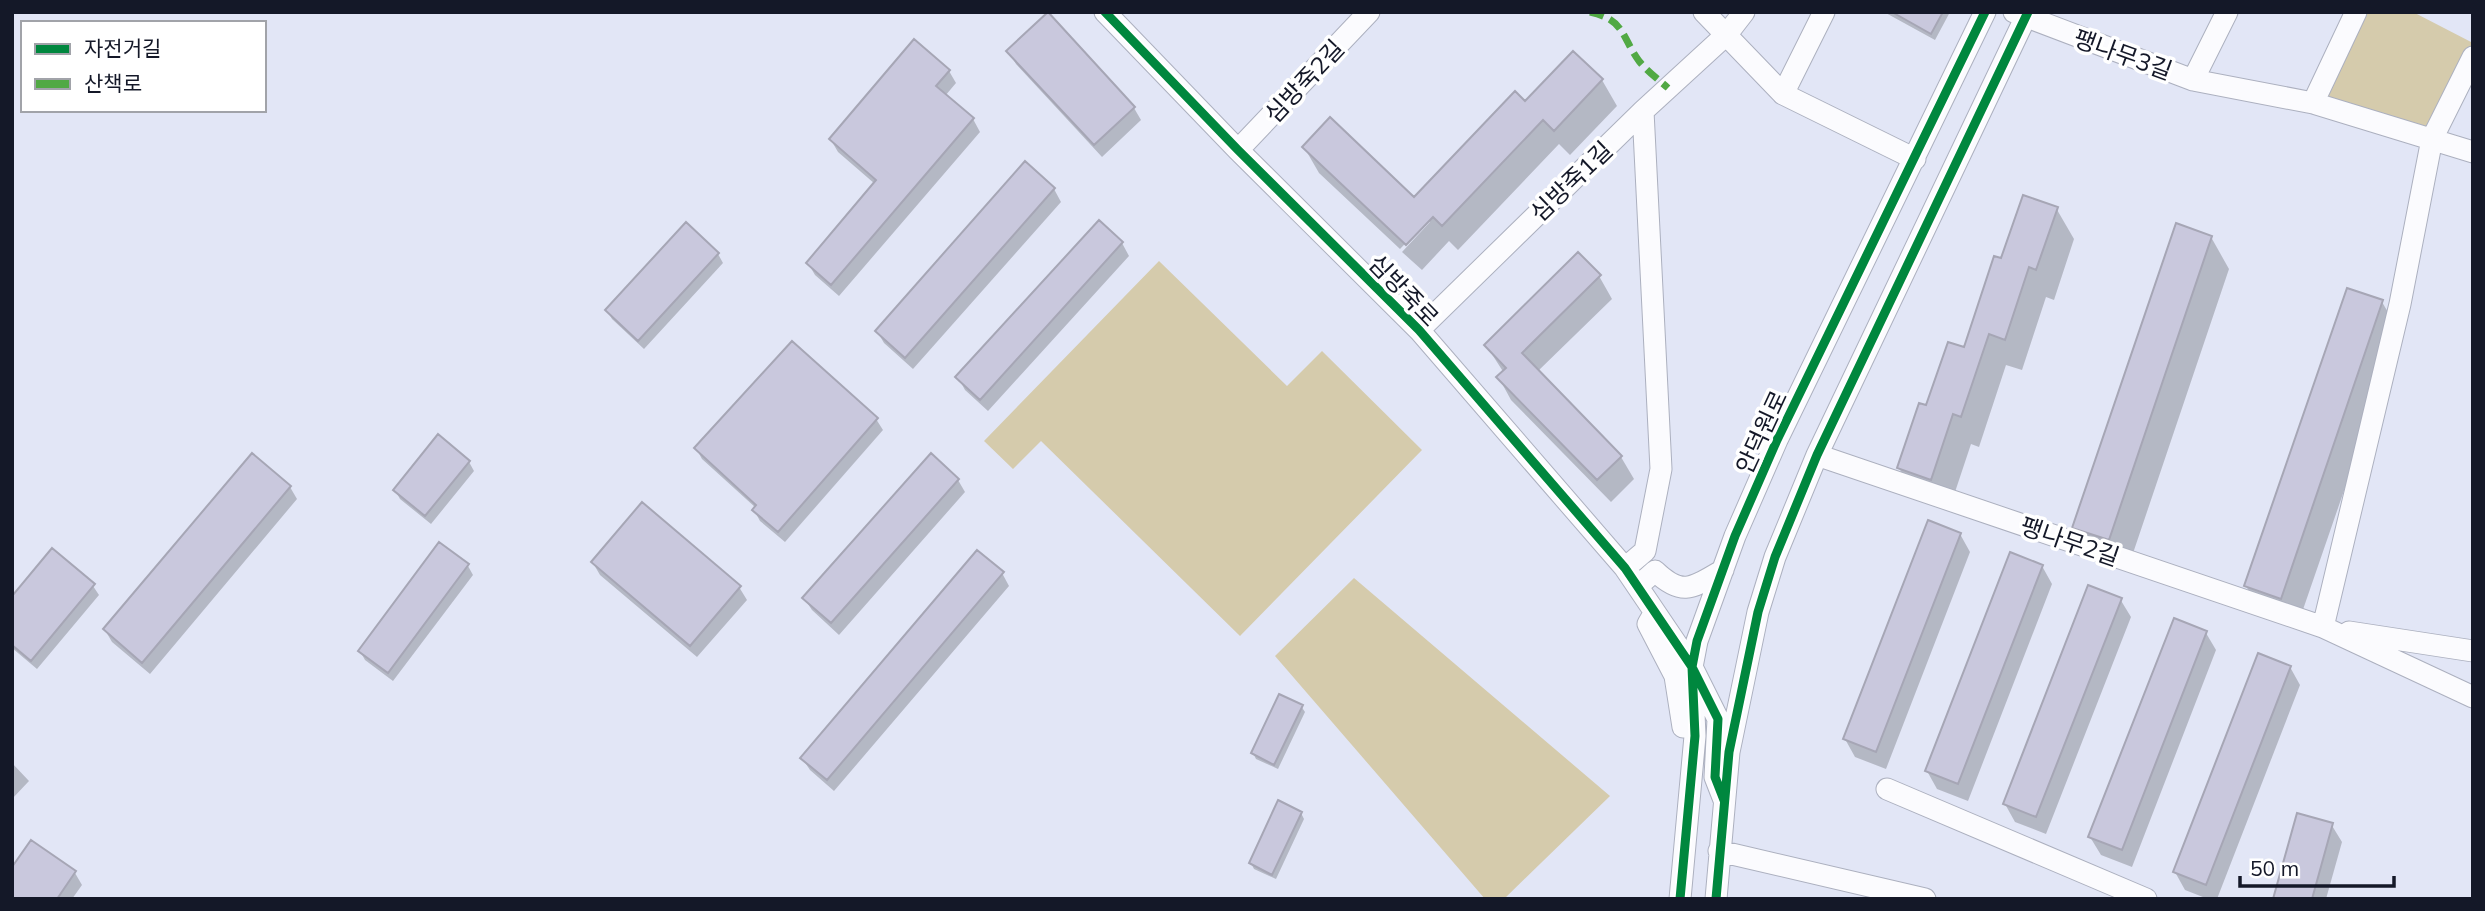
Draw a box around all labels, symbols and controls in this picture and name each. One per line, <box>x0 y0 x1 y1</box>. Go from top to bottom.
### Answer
legend <box>21 21 266 112</box>
street label: 팽나무3길 <box>2070 22 2176 86</box>
street label: 심방죽2길 <box>1258 33 1350 129</box>
text: 자전거길 <box>84 35 161 61</box>
text: 산책로 <box>84 70 142 96</box>
street label: 심방죽1길 <box>1524 135 1618 227</box>
street label: 심방죽로 <box>1363 248 1445 332</box>
street label: 안덕원로 <box>1729 386 1793 478</box>
street label: 팽나무2길 <box>2017 510 2123 572</box>
scale bar <box>2240 844 2394 888</box>
text: 50 m <box>2250 855 2299 881</box>

